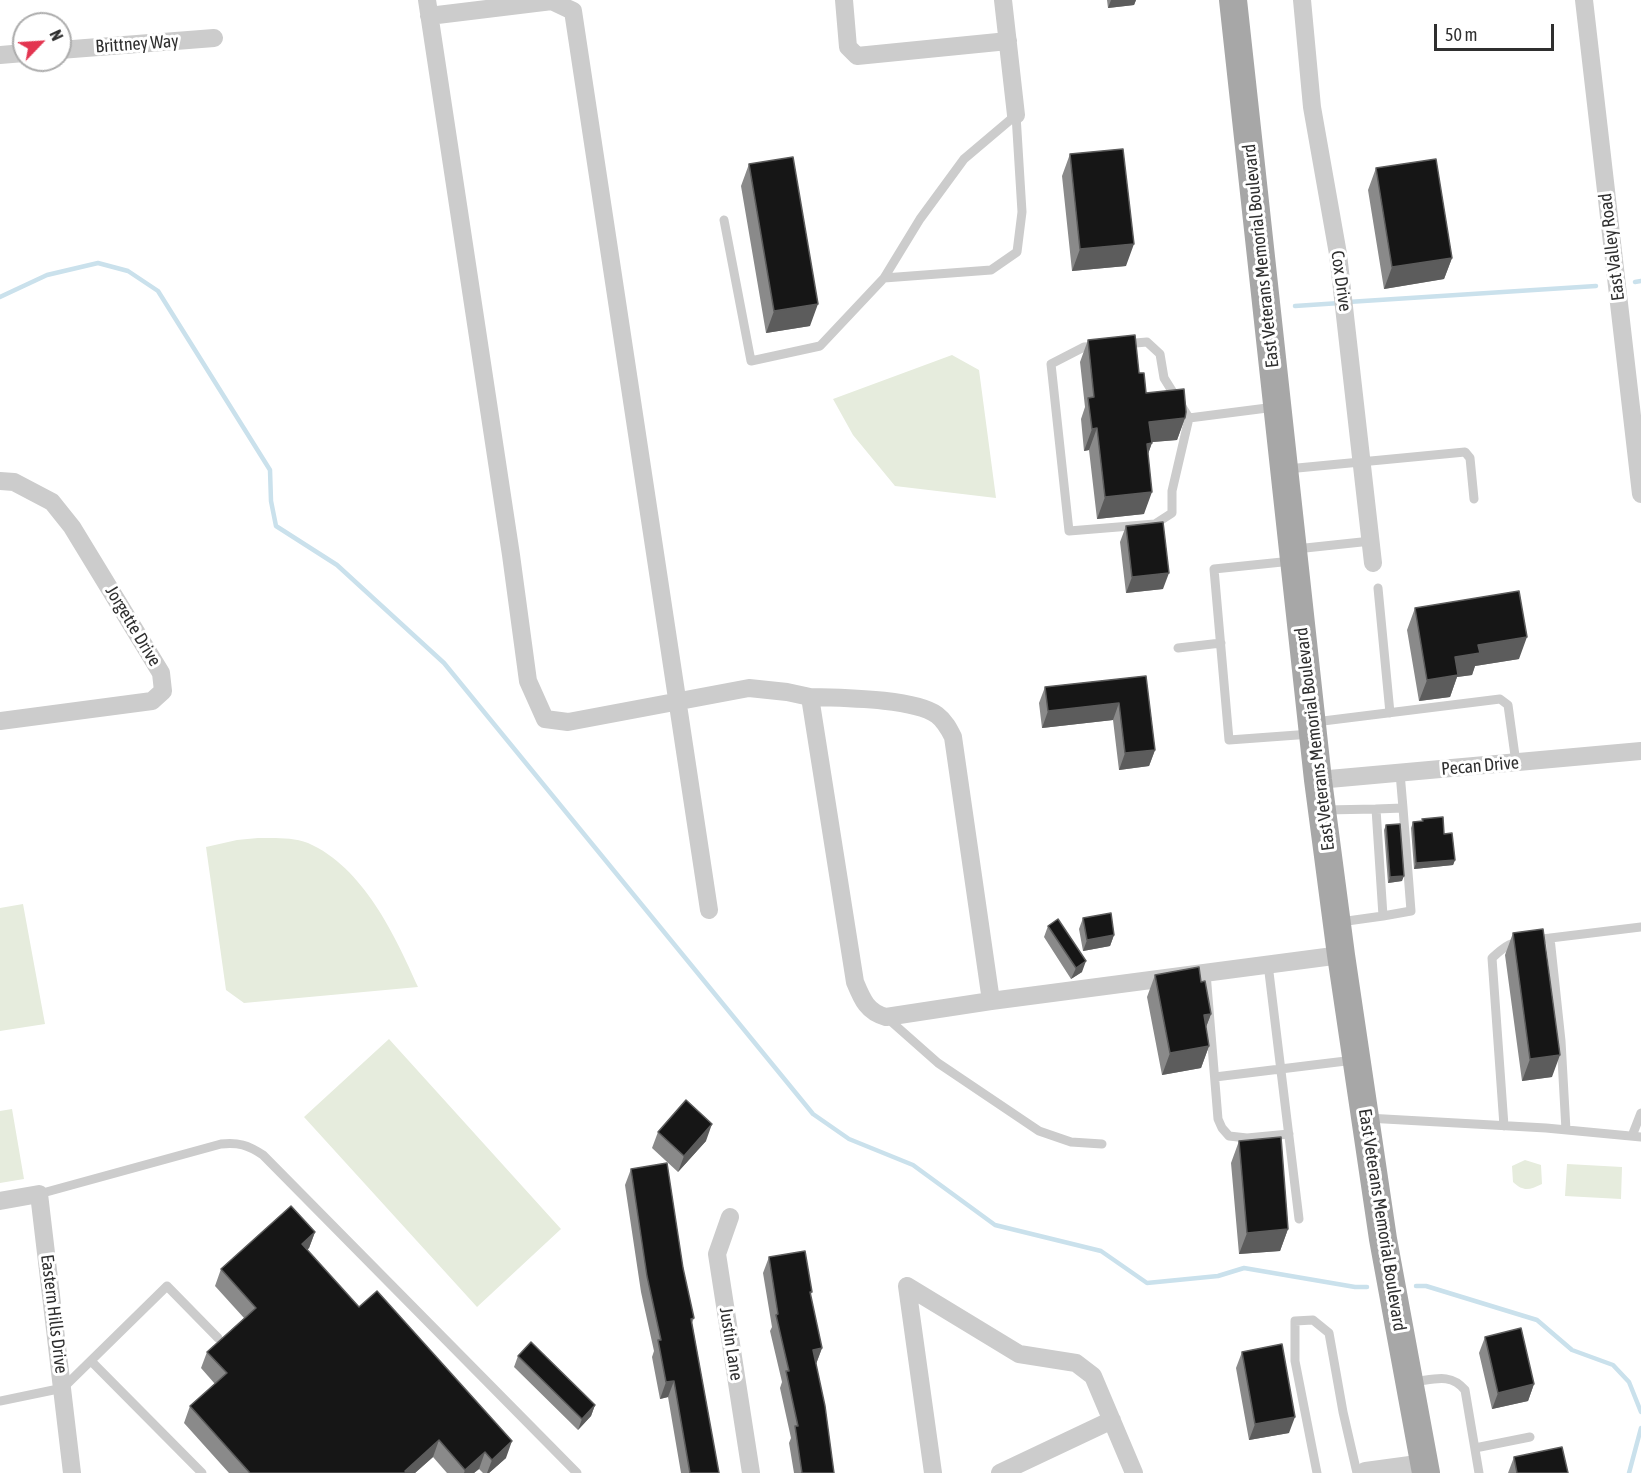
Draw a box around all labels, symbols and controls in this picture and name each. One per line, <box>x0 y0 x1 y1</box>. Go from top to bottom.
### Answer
north arrow <box>12 12 72 72</box>
scale bar <box>1437 12 1557 50</box>
text: 50 m <box>1445 24 1477 45</box>
text: N <box>46 27 67 43</box>
street label: Brittney Way <box>95 30 179 58</box>
street label: East Veterans Memorial Boulevard <box>1239 143 1283 369</box>
street label: East Valley Road <box>1595 192 1629 302</box>
street label: Cox Drive <box>1326 249 1356 313</box>
street label: Jorgette Drive <box>100 582 166 670</box>
street label: East Veterans Memorial Boulevard <box>1291 626 1339 852</box>
street label: Pecan Drive <box>1440 752 1520 780</box>
street label: East Veterans Memorial Boulevard <box>1354 1107 1410 1333</box>
street label: Eastern Hills Drive <box>36 1253 72 1375</box>
street label: Justin Lane <box>715 1306 747 1382</box>

